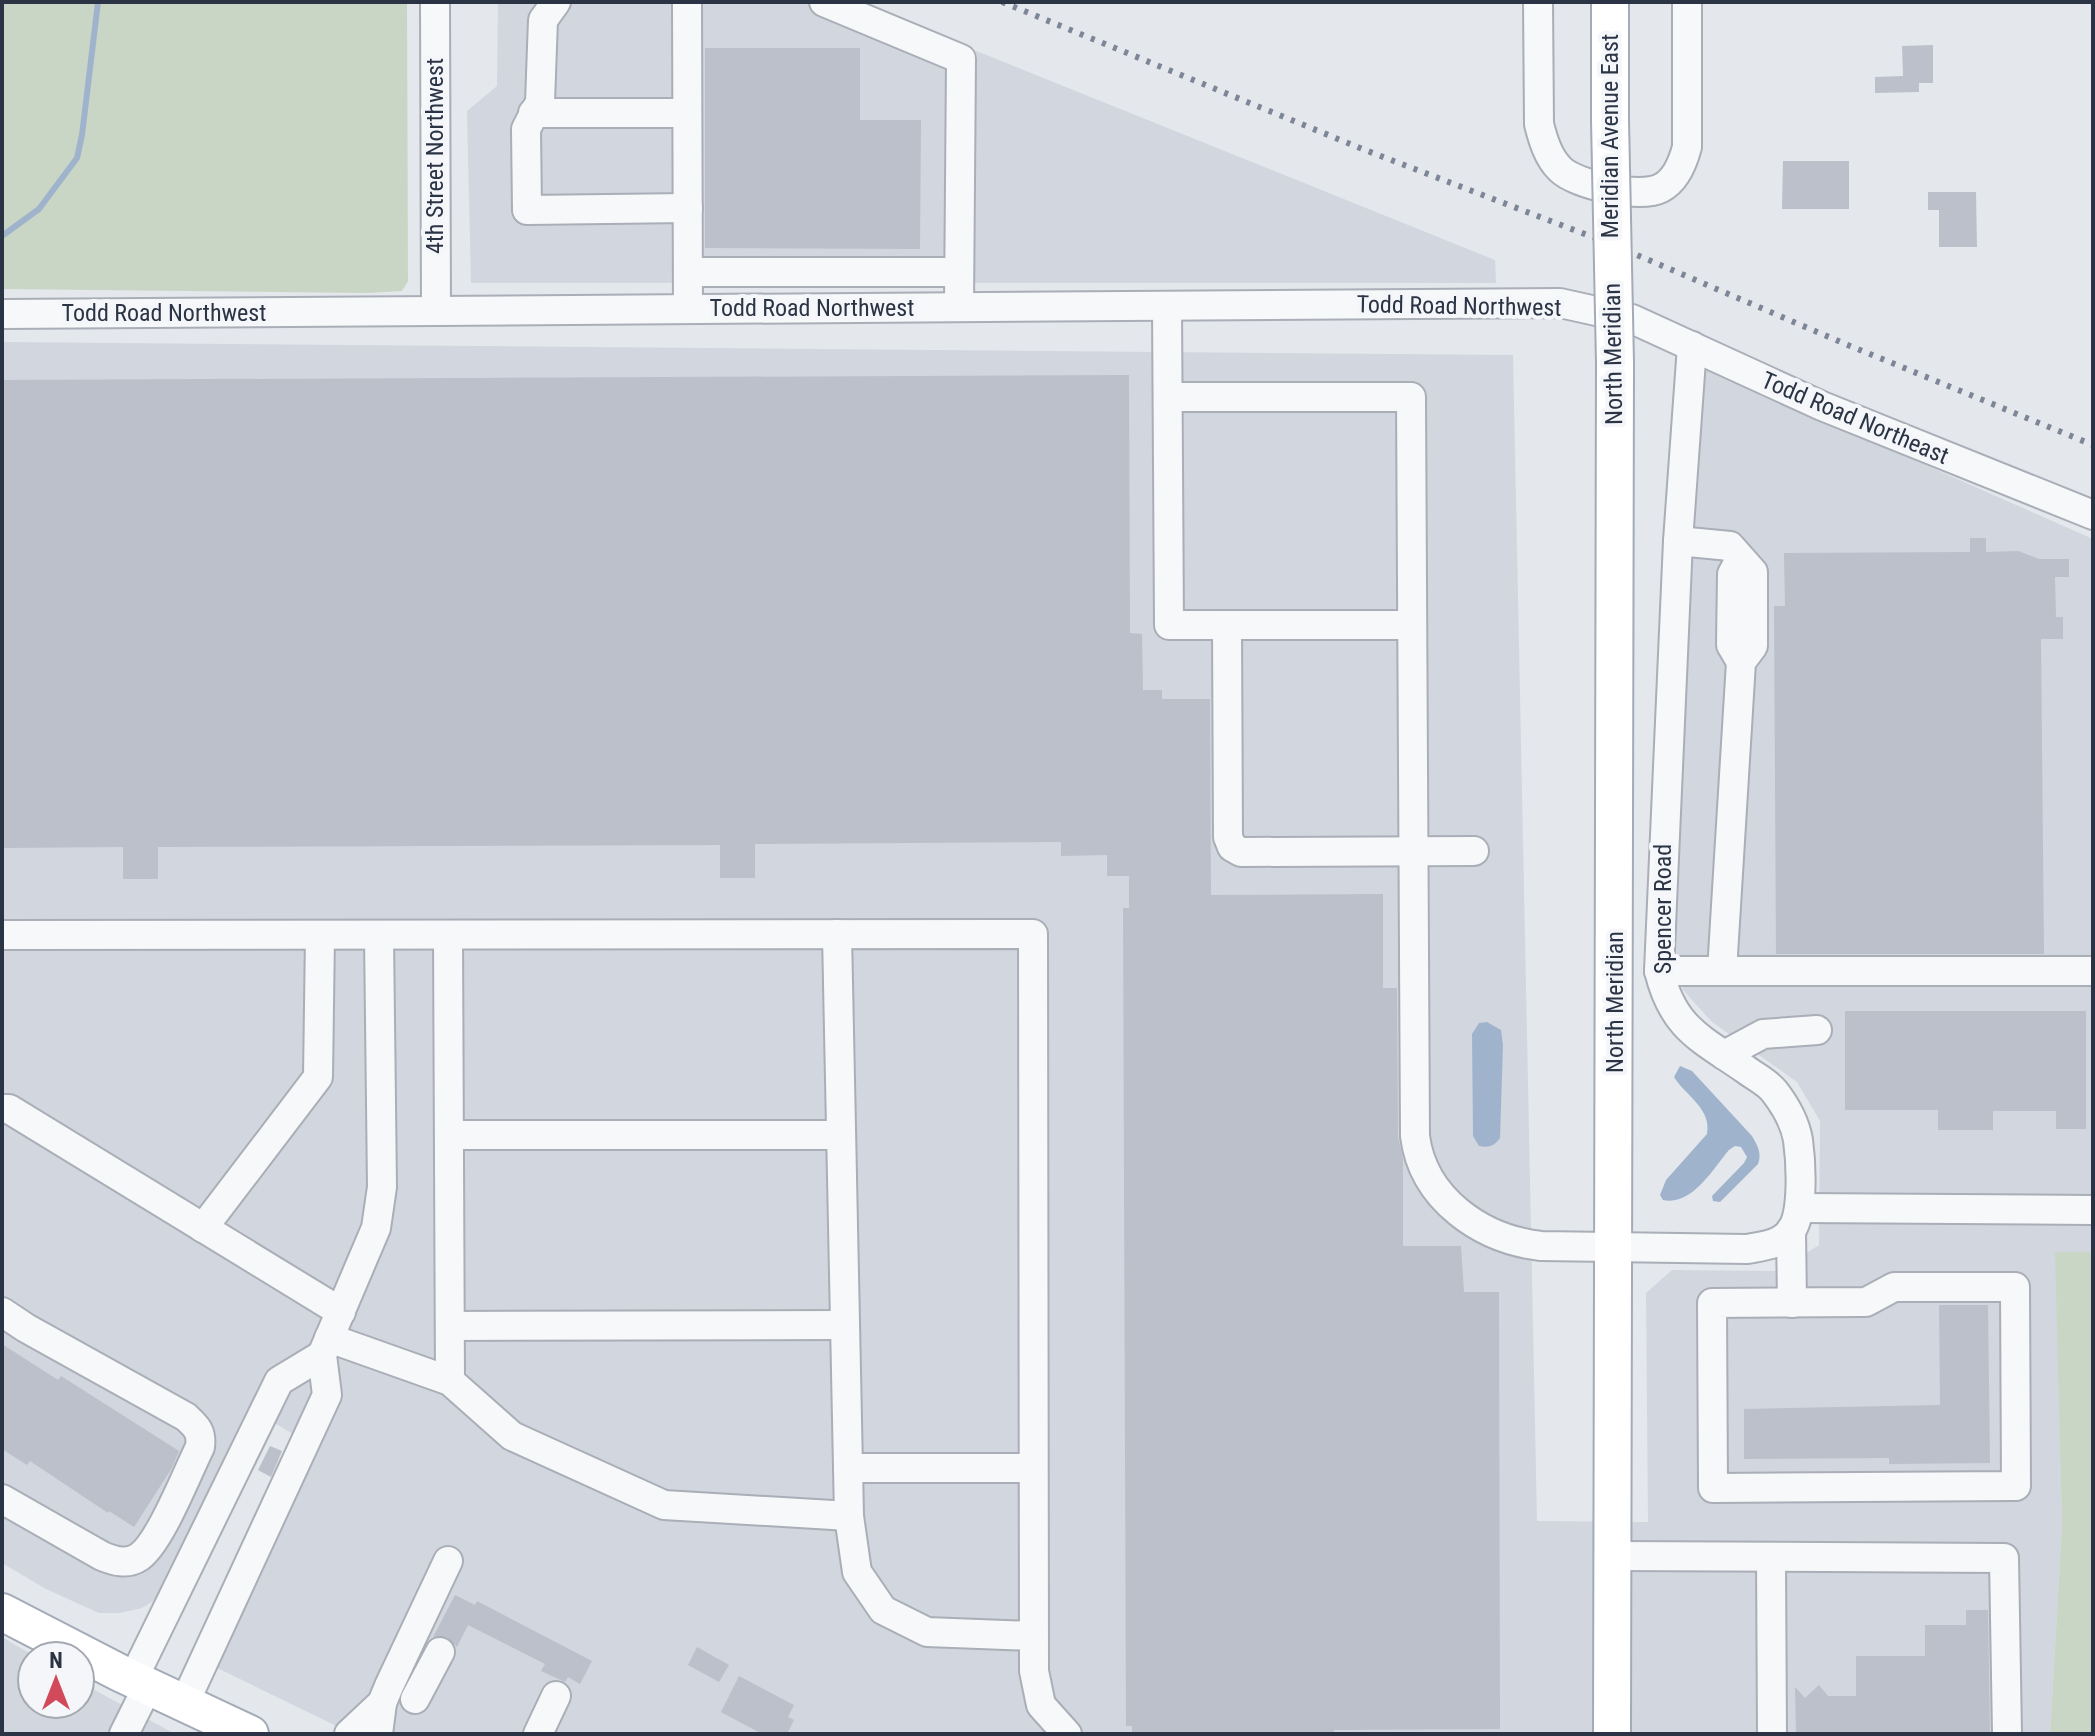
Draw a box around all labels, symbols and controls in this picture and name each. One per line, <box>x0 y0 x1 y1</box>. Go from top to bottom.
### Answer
street label: Meridian Avenue East <box>1596 34 1624 238</box>
street label: 4th Street Northwest <box>421 58 449 254</box>
street label: North Meridian <box>1598 283 1628 425</box>
street label: Todd Road Northwest <box>1356 290 1562 322</box>
street label: Todd Road Northwest <box>710 294 914 322</box>
street label: Todd Road Northwest <box>62 299 266 327</box>
street label: Todd Road Northeast <box>1757 366 1953 470</box>
street label: Spencer Road <box>1649 844 1677 974</box>
street label: North Meridian <box>1601 931 1629 1073</box>
north arrow <box>16 1640 96 1720</box>
text: N <box>49 1648 63 1673</box>

